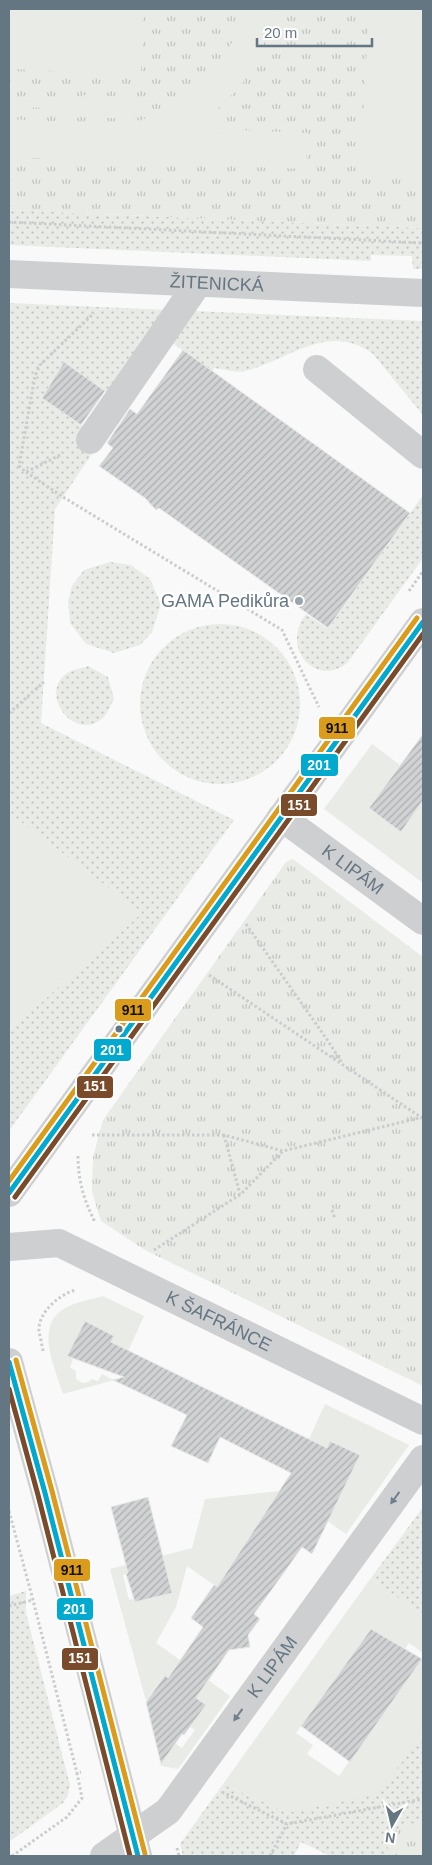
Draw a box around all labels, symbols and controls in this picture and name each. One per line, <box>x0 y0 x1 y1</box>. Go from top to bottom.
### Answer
scale bar <box>257 15 372 47</box>
text: 20 m <box>264 24 297 41</box>
street label: ŽITENICKÁ <box>169 271 264 296</box>
place label: GAMA Pedikůra <box>161 591 290 611</box>
marker: GAMA Pedikůra <box>293 595 305 607</box>
line badge: 911 <box>318 716 356 740</box>
text: 911 <box>326 720 349 736</box>
line badge: 201 <box>300 753 339 777</box>
text: 201 <box>307 757 331 773</box>
line badge: 151 <box>280 793 318 817</box>
text: 151 <box>287 797 311 813</box>
street label: K LIPÁM <box>318 841 387 899</box>
line badge: 911 <box>114 998 152 1022</box>
text: 911 <box>122 1002 145 1018</box>
unlabelled marker <box>114 1024 124 1034</box>
line badge: 201 <box>93 1038 132 1062</box>
text: 201 <box>100 1042 124 1058</box>
line badge: 151 <box>76 1075 114 1099</box>
text: 151 <box>83 1078 107 1094</box>
street label: K ŠAFRÁNCE <box>163 1287 275 1355</box>
one-way arrow <box>390 1492 400 1505</box>
line badge: 911 <box>53 1558 91 1582</box>
text: 911 <box>61 1562 84 1578</box>
line badge: 201 <box>56 1597 94 1621</box>
text: 201 <box>63 1601 87 1617</box>
street label: K LIPÁM <box>243 1632 301 1702</box>
line badge: 151 <box>61 1647 99 1671</box>
text: 151 <box>68 1650 92 1666</box>
one-way arrow <box>233 1708 243 1722</box>
north arrow <box>367 1800 417 1850</box>
text: N <box>384 1829 396 1847</box>

